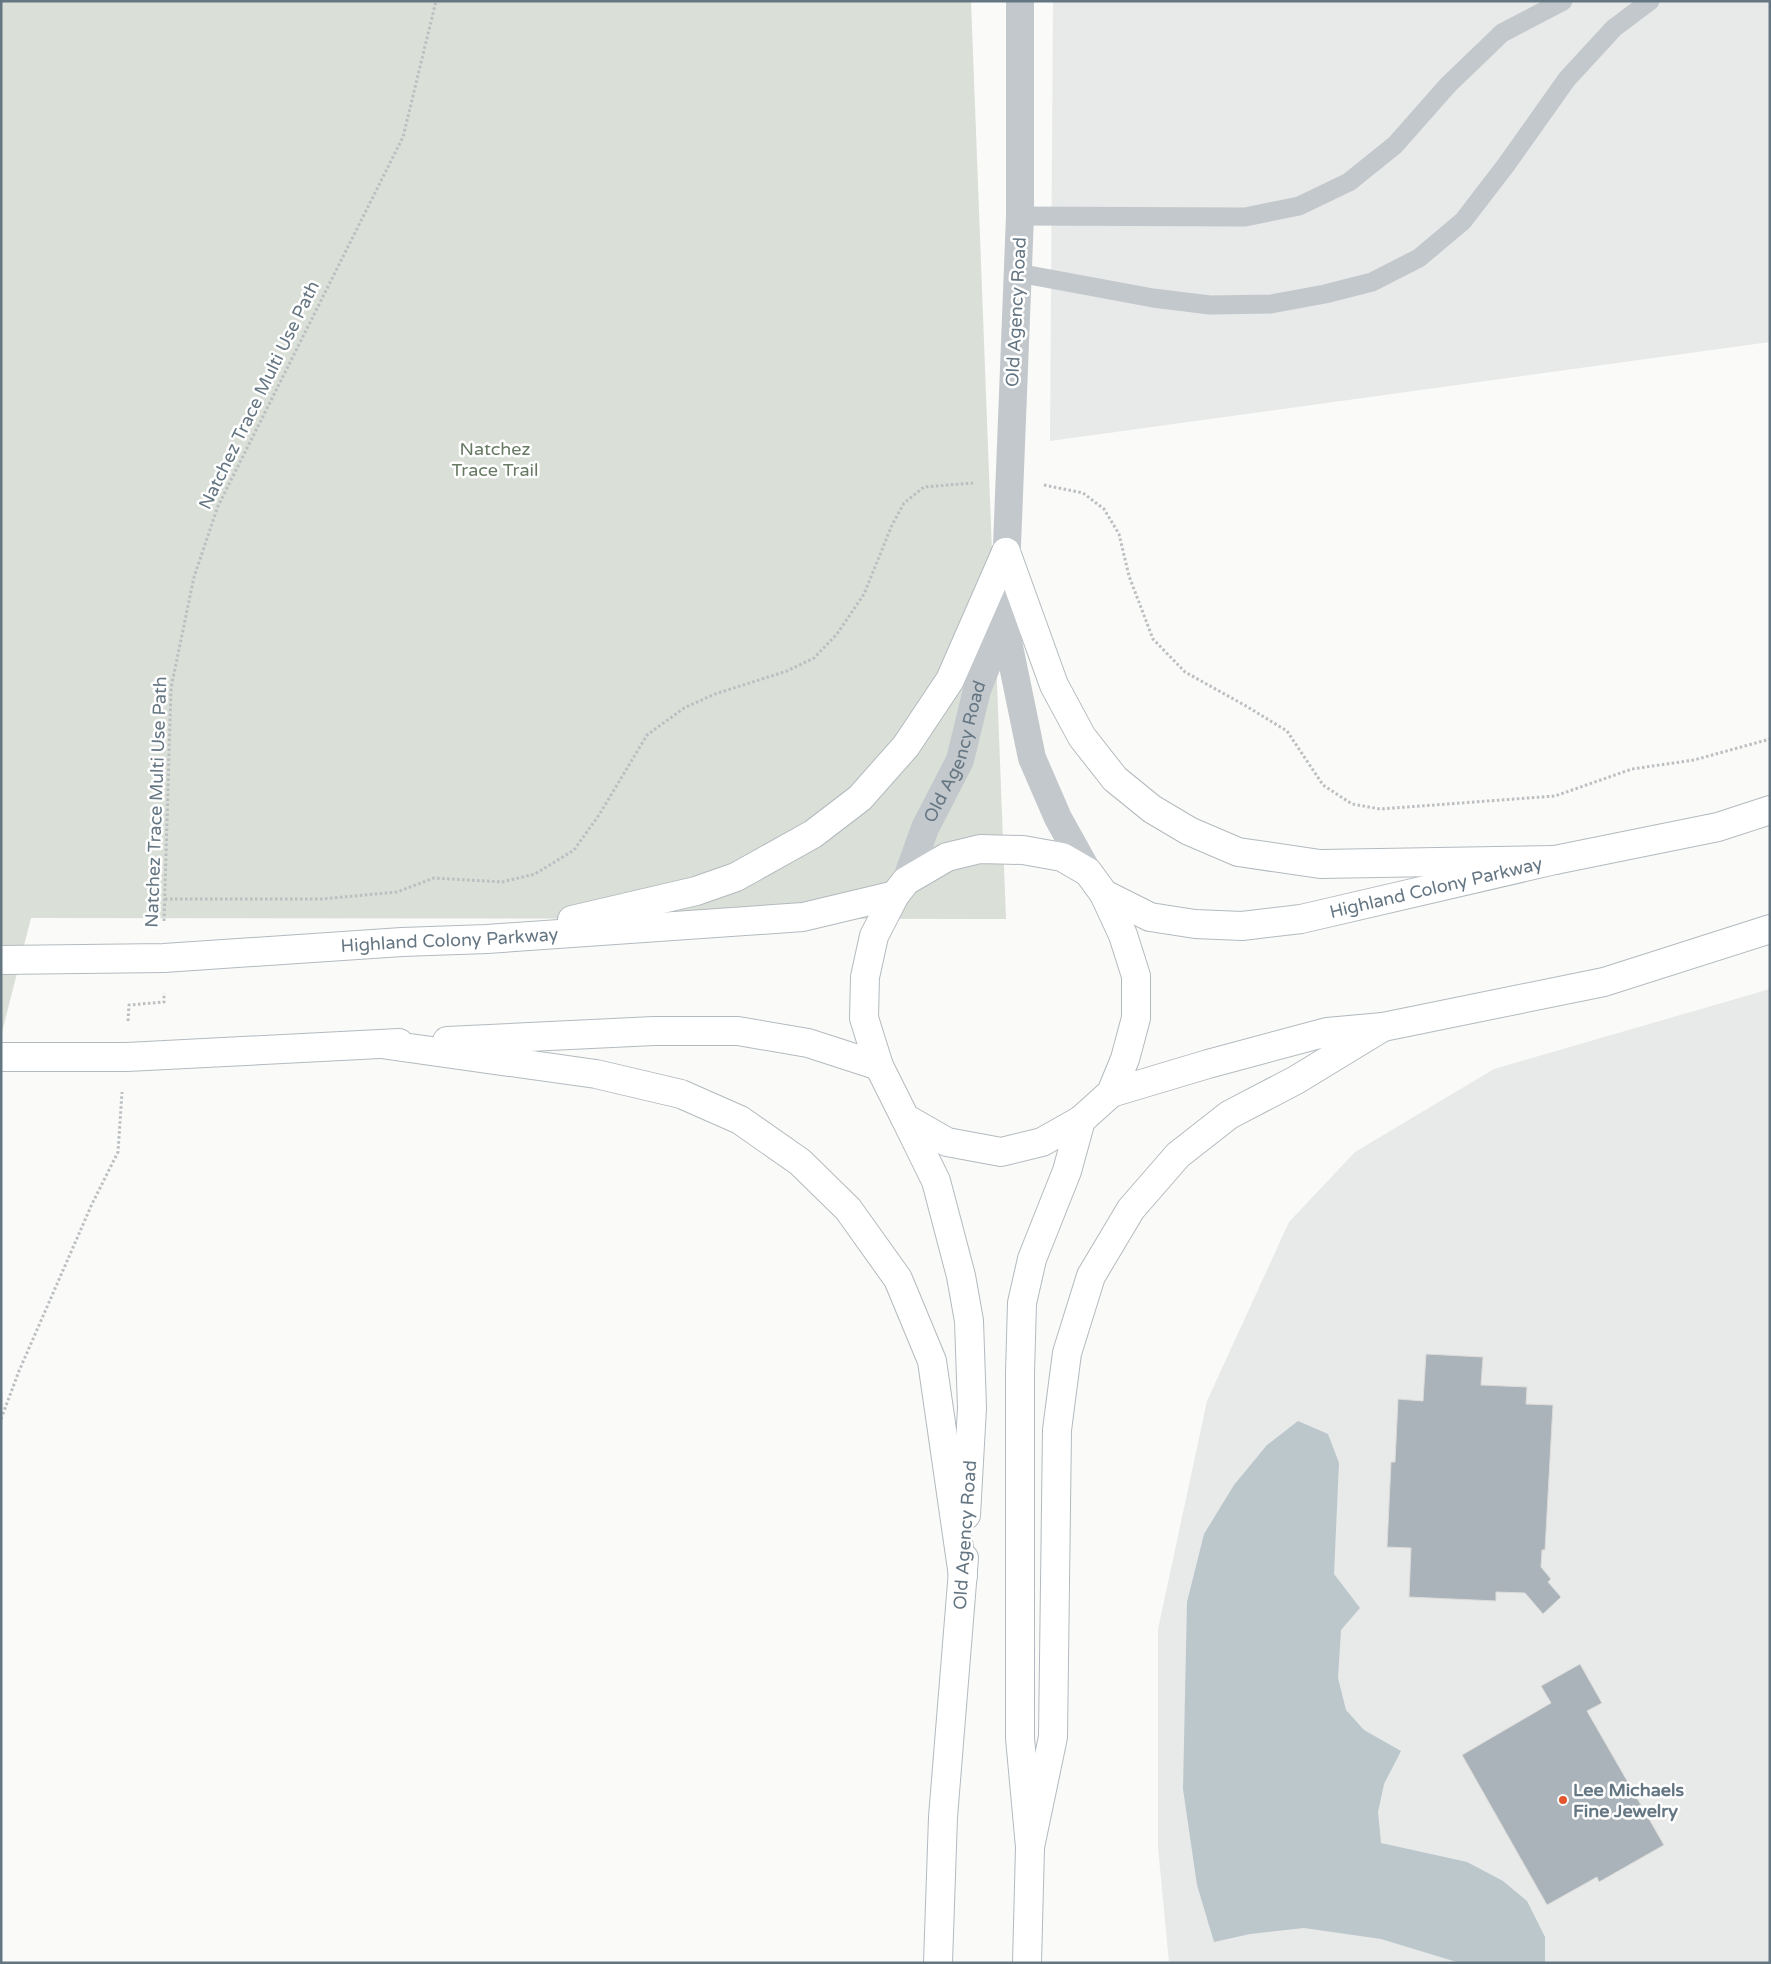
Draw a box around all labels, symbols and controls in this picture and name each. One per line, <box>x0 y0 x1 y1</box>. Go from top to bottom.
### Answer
street label: Old Agency Road <box>1001 237 1031 387</box>
street label: Natchez Trace Multi Use Path <box>194 277 324 513</box>
park label: Natchez Trace Trail <box>451 438 539 481</box>
street label: Natchez Trace Multi Use Path <box>141 676 171 928</box>
street label: Old Agency Road <box>919 677 991 826</box>
street label: Highland Colony Parkway <box>1327 852 1545 923</box>
street label: Highland Colony Parkway <box>340 923 559 957</box>
street label: Old Agency Road <box>949 1459 981 1611</box>
place label: Lee Michaels Fine Jewelry <box>1573 1779 1684 1822</box>
marker: Lee Michaels Fine Jewelry <box>1557 1794 1569 1806</box>

